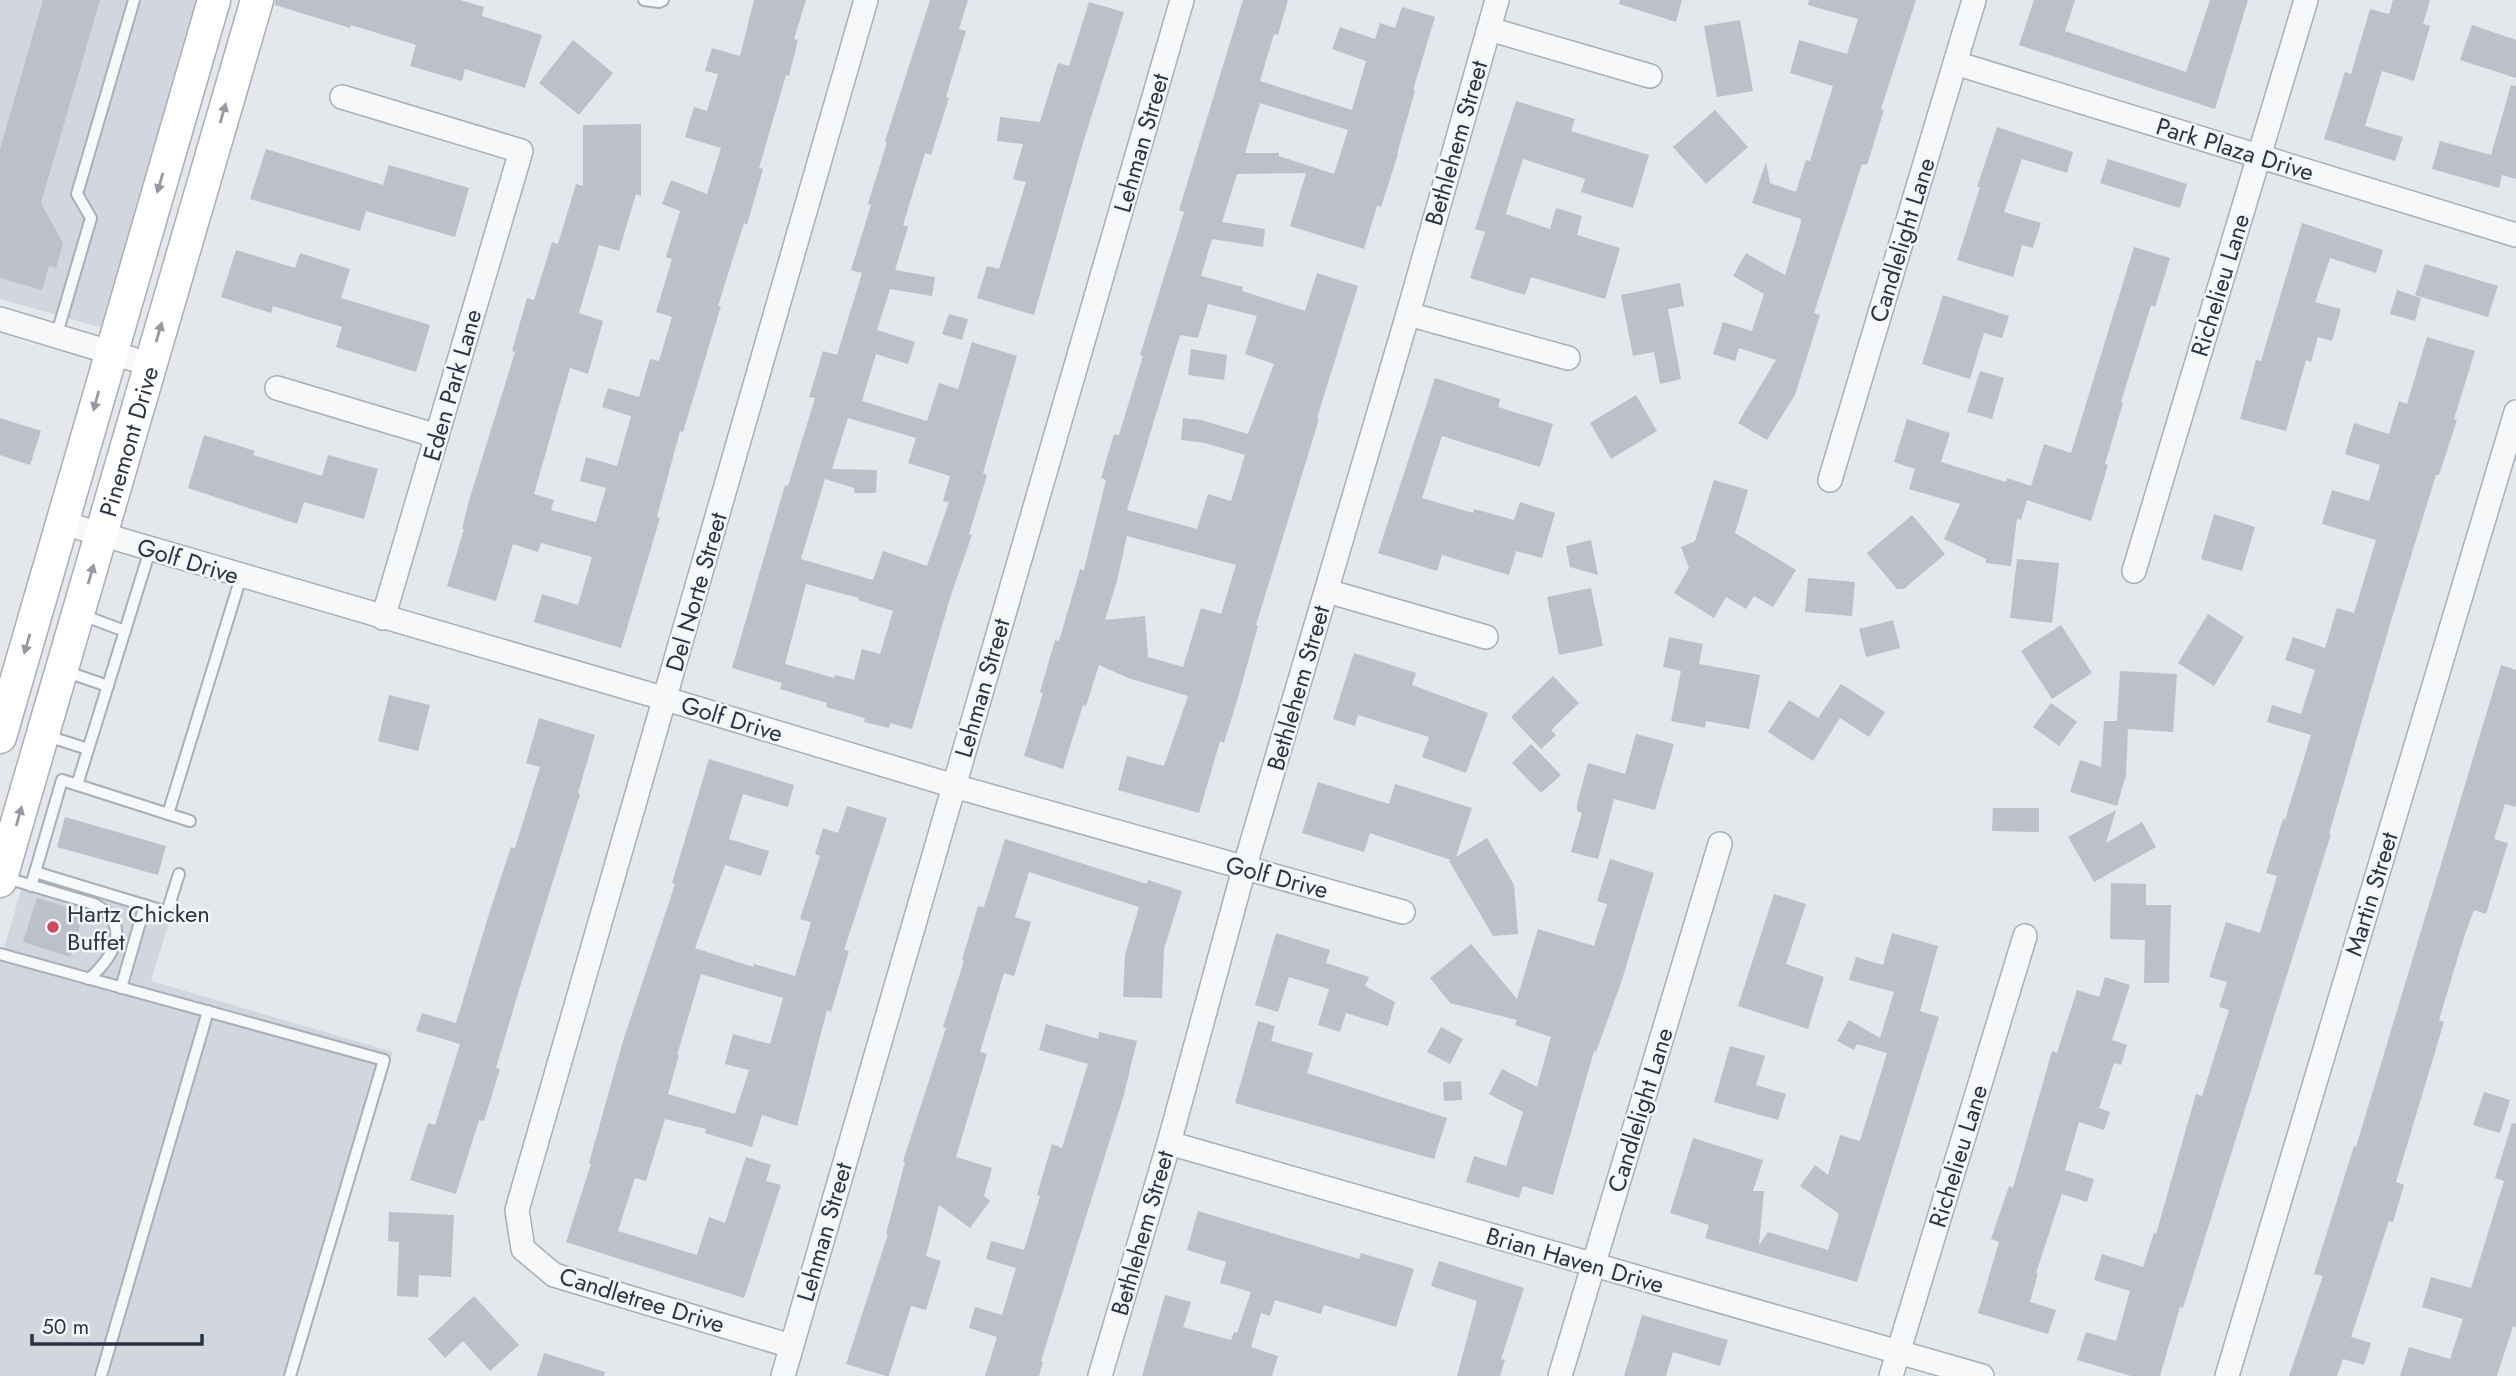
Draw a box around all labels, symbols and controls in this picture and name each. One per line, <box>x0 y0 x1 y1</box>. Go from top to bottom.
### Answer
street label: Bethlehem Street <box>1416 56 1496 230</box>
street label: Lehman Street <box>1104 69 1178 217</box>
one-way arrow <box>219 102 229 123</box>
street label: Park Plaza Drive <box>2152 108 2318 190</box>
street label: Candlelight Lane <box>1860 153 1944 327</box>
one-way arrow <box>154 173 164 194</box>
street label: Richelieu Lane <box>2182 209 2258 361</box>
street label: Eden Park Lane <box>414 305 490 465</box>
one-way arrow <box>154 320 165 342</box>
street label: Pinemont Drive <box>90 362 167 521</box>
one-way arrow <box>91 391 101 412</box>
street label: Del Norte Street <box>657 508 735 676</box>
street label: Golf Drive <box>133 529 243 593</box>
one-way arrow <box>86 563 96 584</box>
street label: Bethlehem Street <box>1258 601 1338 775</box>
street label: Lehman Street <box>945 614 1019 762</box>
one-way arrow <box>22 634 32 655</box>
street label: Golf Drive <box>677 687 787 751</box>
one-way arrow <box>15 805 25 826</box>
street label: Martin Street <box>2336 827 2407 960</box>
street label: Golf Drive <box>1222 847 1332 907</box>
place label: Hartz Chicken Buffet <box>67 896 210 959</box>
marker: Hartz Chicken Buffet <box>45 919 61 935</box>
street label: Candlelight Lane <box>1598 1023 1682 1197</box>
street label: Richelieu Lane <box>1920 1080 1996 1232</box>
street label: Bethlehem Street <box>1102 1146 1182 1320</box>
street label: Lehman Street <box>787 1158 861 1306</box>
street label: Brian Haven Drive <box>1482 1218 1668 1302</box>
street label: Candletree Drive <box>555 1258 729 1342</box>
scale bar <box>32 1302 201 1346</box>
text: 50 m <box>42 1312 89 1342</box>

